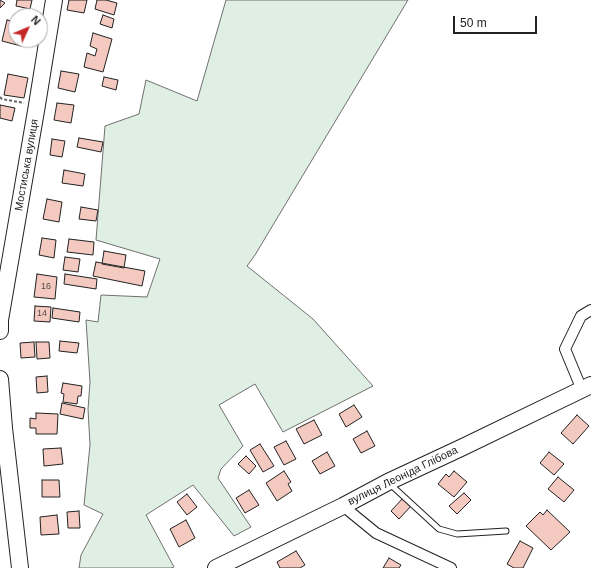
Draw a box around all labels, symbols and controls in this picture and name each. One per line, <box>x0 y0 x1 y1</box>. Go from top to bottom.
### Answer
north arrow <box>8 8 48 48</box>
scale bar <box>455 8 539 34</box>
text: N <box>29 13 43 27</box>
text: 50 m <box>460 16 487 30</box>
street label: Мостиська вулиця <box>12 118 42 212</box>
house number: 16 <box>41 282 51 292</box>
house number: 14 <box>37 309 47 319</box>
street label: вулиця Леоніда Глібова <box>346 444 460 508</box>

